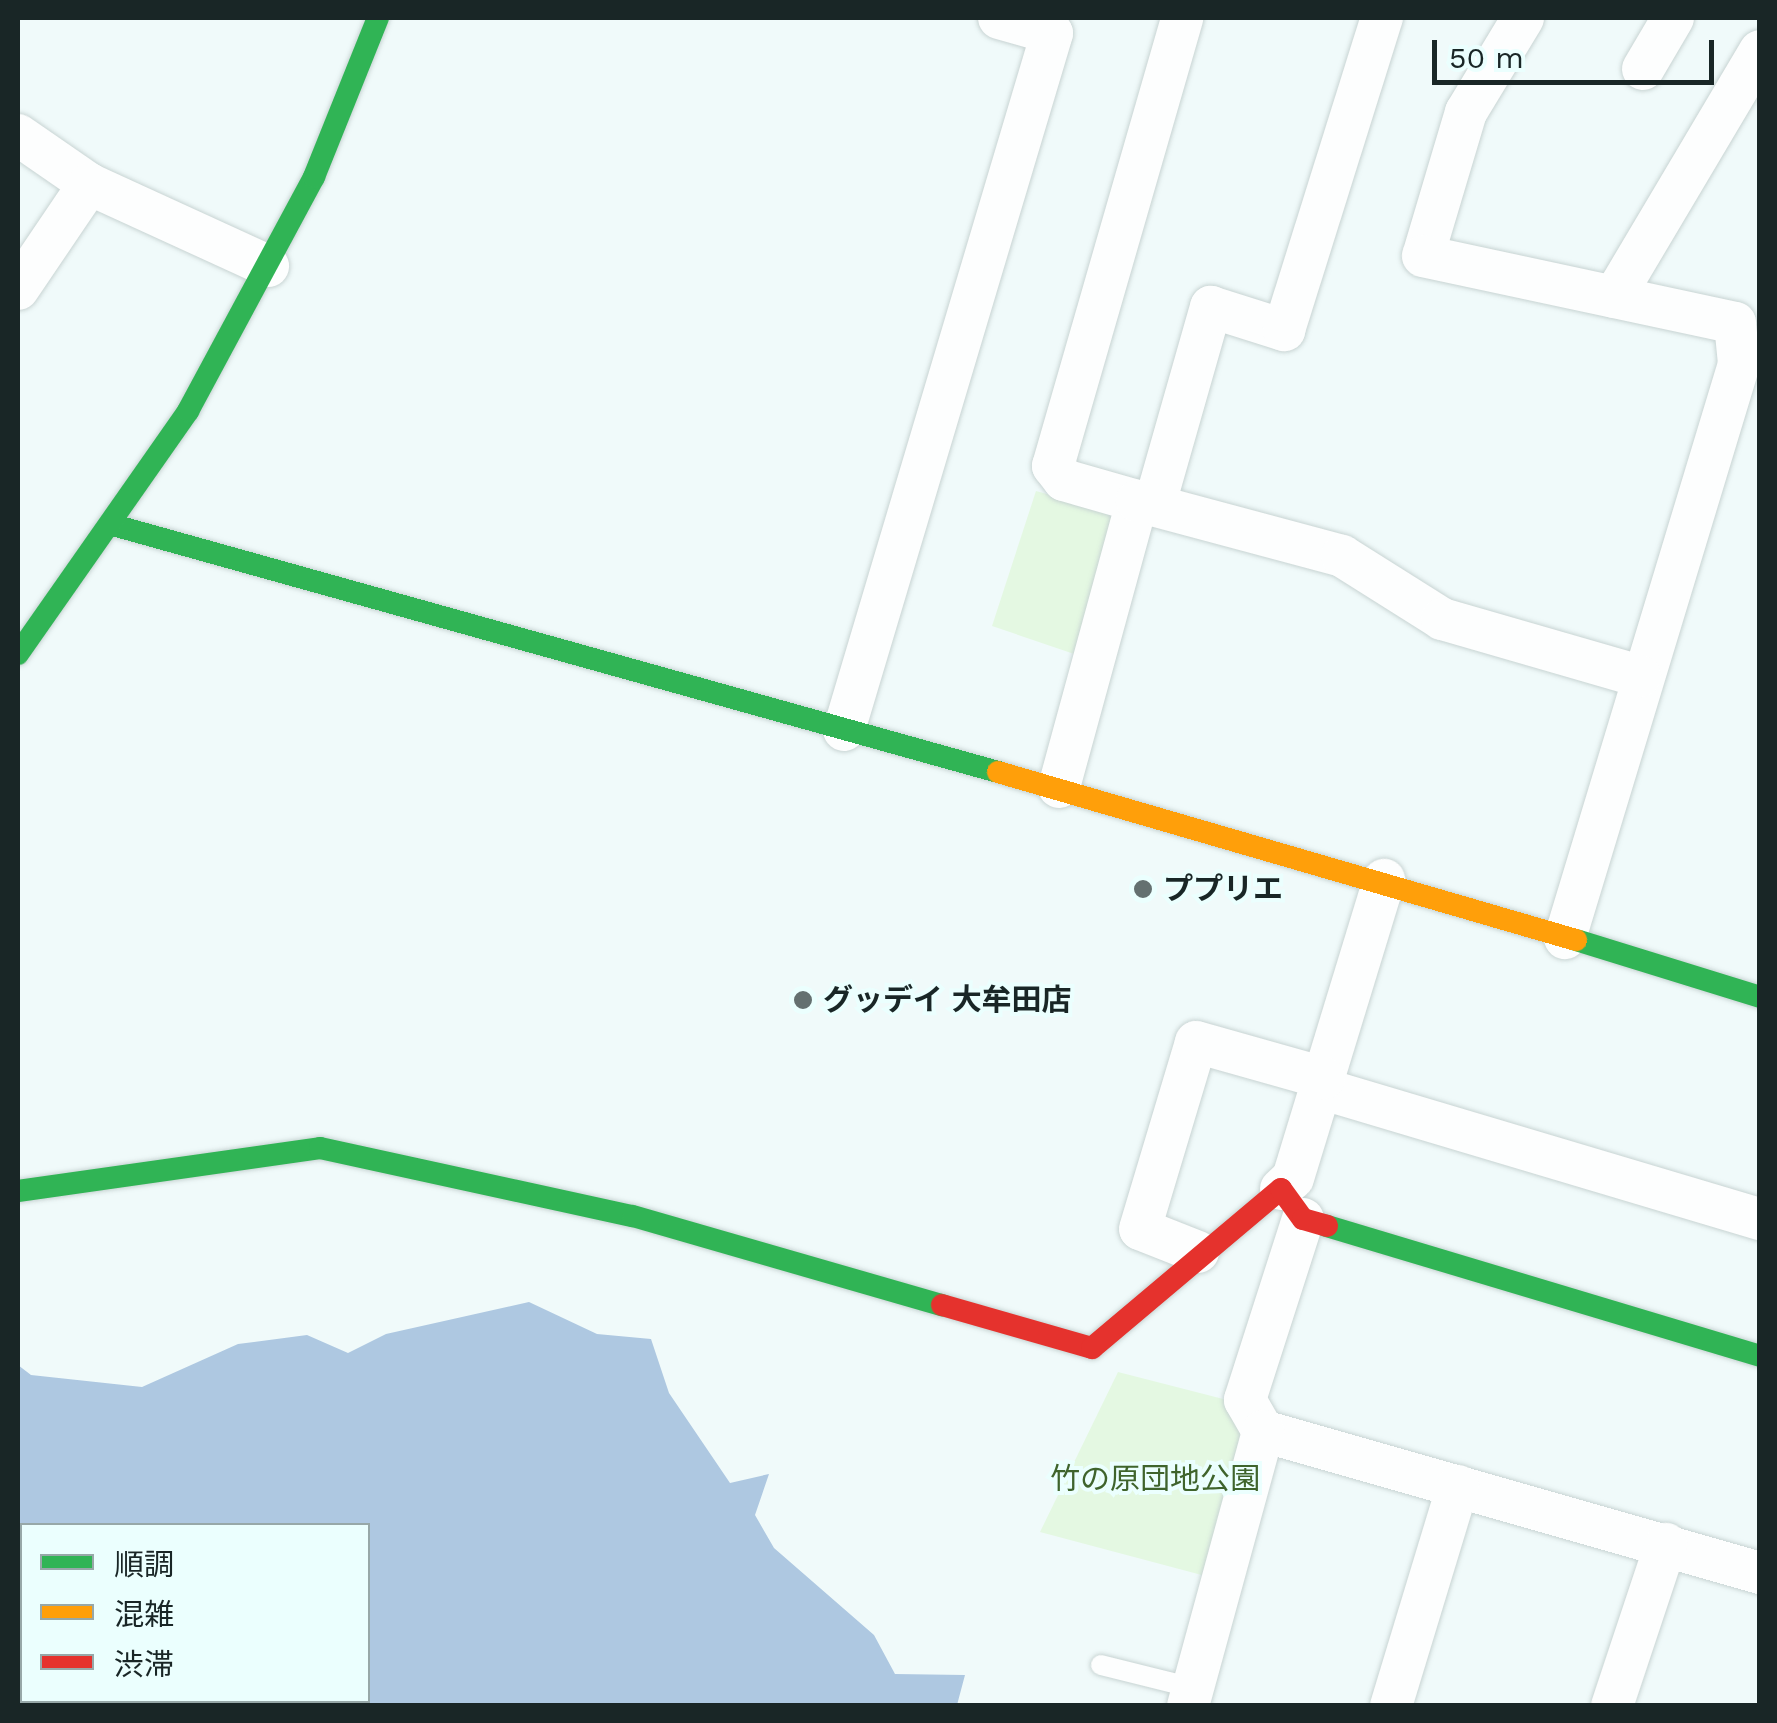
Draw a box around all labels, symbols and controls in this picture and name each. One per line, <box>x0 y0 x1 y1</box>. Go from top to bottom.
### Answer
scale bar <box>1437 20 1720 82</box>
text: 50 m <box>1449 40 1524 75</box>
place label: ププリエ <box>1163 871 1283 907</box>
marker: ププリエ <box>1132 878 1154 900</box>
place label: グッデイ 大牟田店 <box>823 982 1072 1018</box>
marker: グッデイ 大牟田店 <box>792 989 814 1011</box>
park label: 竹の原団地公園 <box>1050 1461 1260 1497</box>
legend <box>20 1523 370 1703</box>
text: 順調 <box>114 1547 174 1582</box>
text: 混雑 <box>114 1597 174 1632</box>
text: 渋滞 <box>114 1647 174 1682</box>

